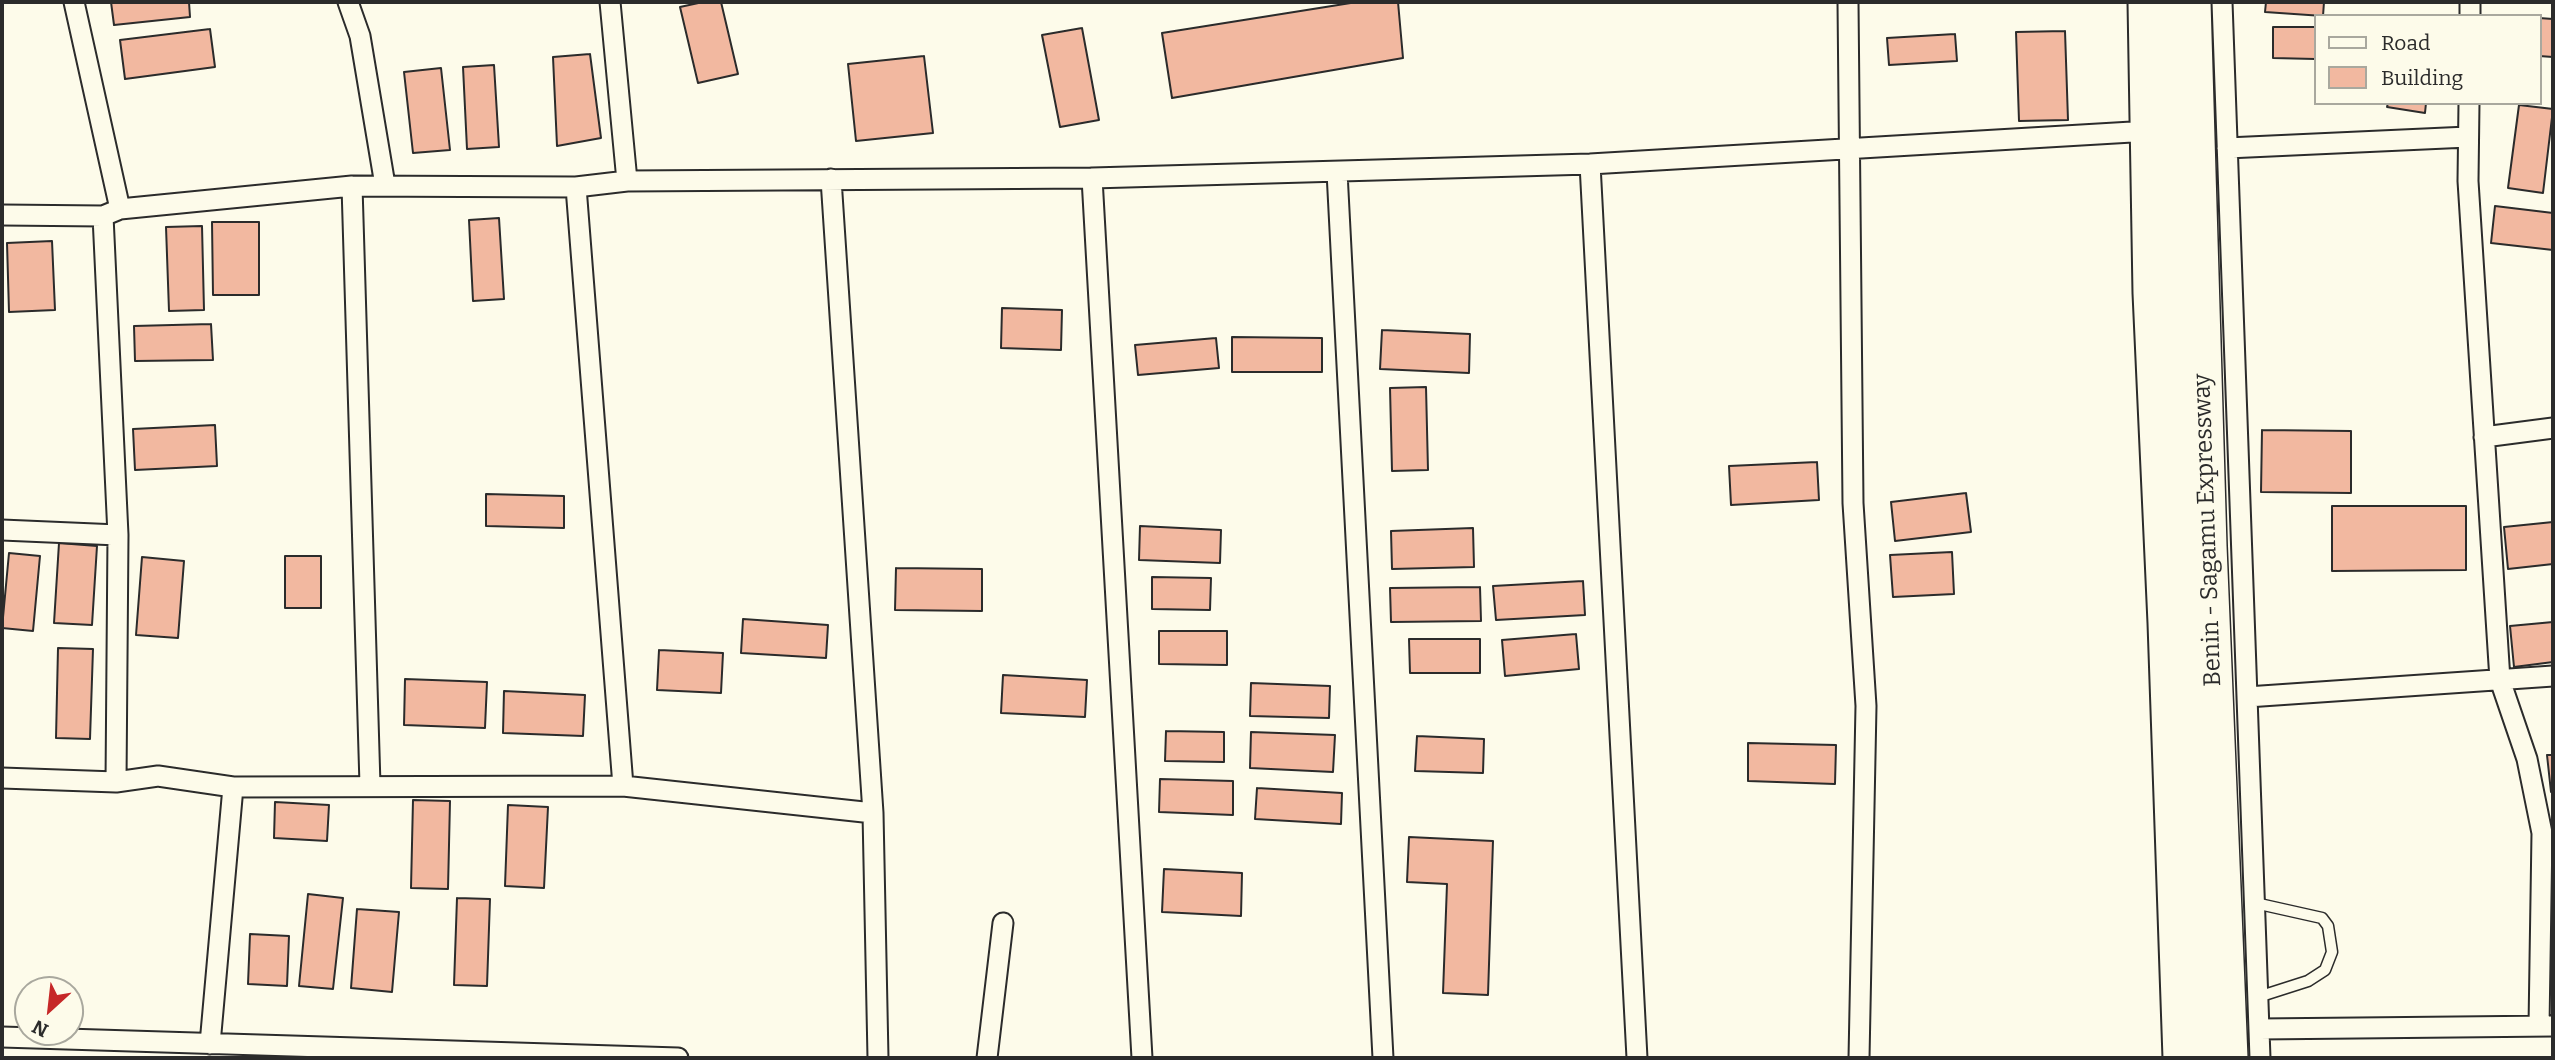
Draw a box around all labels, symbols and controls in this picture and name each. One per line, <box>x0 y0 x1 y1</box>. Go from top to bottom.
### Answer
legend <box>2314 14 2541 105</box>
text: Road <box>2381 30 2430 56</box>
text: Building <box>2381 65 2463 91</box>
street label: Benin - Sagamu Expressway <box>2188 373 2228 687</box>
north arrow <box>14 976 84 1046</box>
text: N <box>28 1015 52 1042</box>

